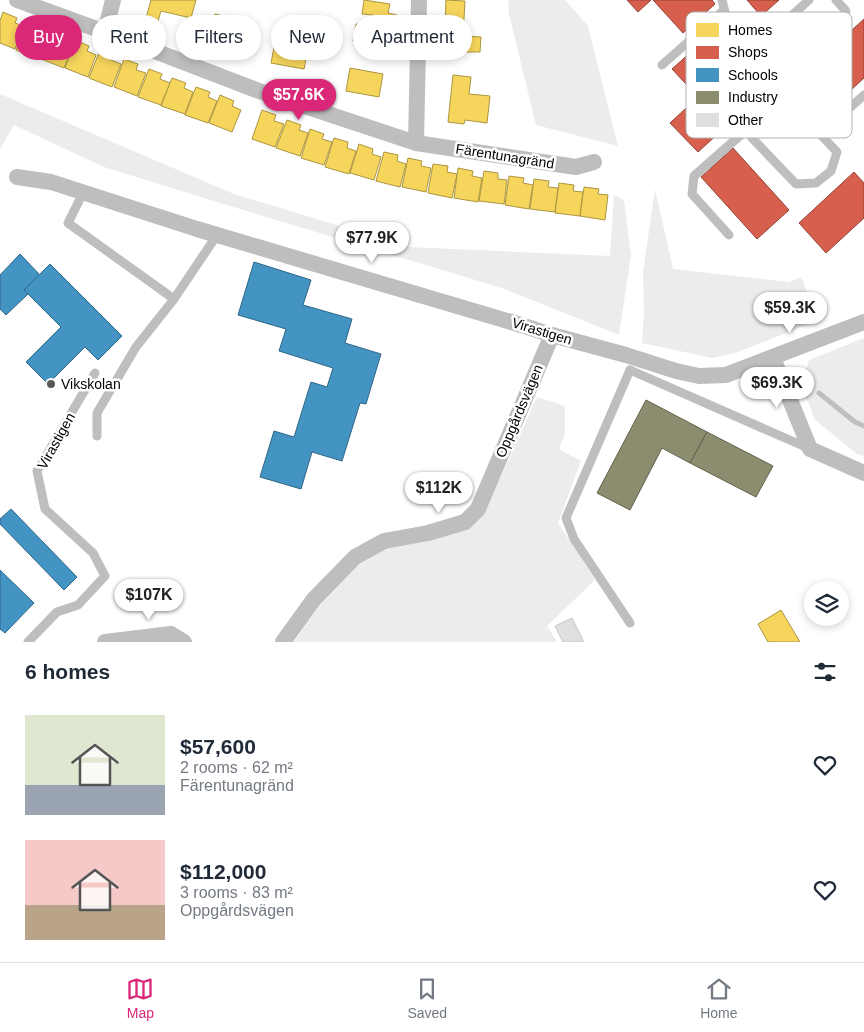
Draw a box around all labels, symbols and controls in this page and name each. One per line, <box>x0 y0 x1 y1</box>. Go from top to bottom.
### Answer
legend <box>686 12 852 138</box>
chip: Buy <box>15 15 82 60</box>
chip: Rent <box>92 15 166 60</box>
chip: Filters <box>176 15 261 60</box>
chip: New <box>271 15 343 60</box>
chip: Apartment <box>353 15 472 60</box>
text: Homes <box>728 22 772 38</box>
text: Shops <box>728 44 768 60</box>
text: Schools <box>728 67 778 83</box>
pin: $57.6K <box>258 78 340 121</box>
text: $57.6K <box>273 86 325 103</box>
text: Industry <box>728 89 778 105</box>
text: Other <box>728 112 763 128</box>
street label: Färentunagränd <box>455 140 555 172</box>
pin: $77.9K <box>331 222 413 264</box>
text: $77.9K <box>346 229 398 246</box>
pin: $59.3K <box>749 292 831 334</box>
text: $59.3K <box>764 299 816 316</box>
street label: Virastigen <box>510 314 574 348</box>
street label: Oppgårdsvägen <box>492 362 546 460</box>
pin: $69.3K <box>736 366 818 409</box>
text: $69.3K <box>751 374 803 391</box>
place label: Vikskolan <box>61 376 121 392</box>
marker: Vikskolan <box>45 378 57 390</box>
street label: Virastigen <box>34 410 78 472</box>
pin: $112K <box>404 472 474 514</box>
text: $112K <box>416 479 462 496</box>
pin: $107K <box>114 578 184 621</box>
map controls <box>804 581 849 626</box>
button: layers <box>804 581 849 626</box>
text: $107K <box>125 586 173 603</box>
icon: filters <box>811 658 839 686</box>
text: 6 homes <box>25 660 110 683</box>
icon: home <box>65 735 125 795</box>
text: $57,600 <box>180 735 256 758</box>
icon: heart <box>811 751 839 779</box>
text: 2 rooms · 62 m² <box>180 759 293 776</box>
text: Färentunagränd <box>180 777 294 794</box>
icon: home <box>65 860 125 920</box>
text: $112,000 <box>180 860 266 883</box>
icon: heart <box>811 876 839 904</box>
text: 3 rooms · 83 m² <box>180 884 293 901</box>
text: Oppgårdsvägen <box>180 902 294 919</box>
tab: Map <box>126 975 154 1021</box>
tab: Saved <box>407 975 447 1021</box>
tab: Home <box>700 975 737 1021</box>

